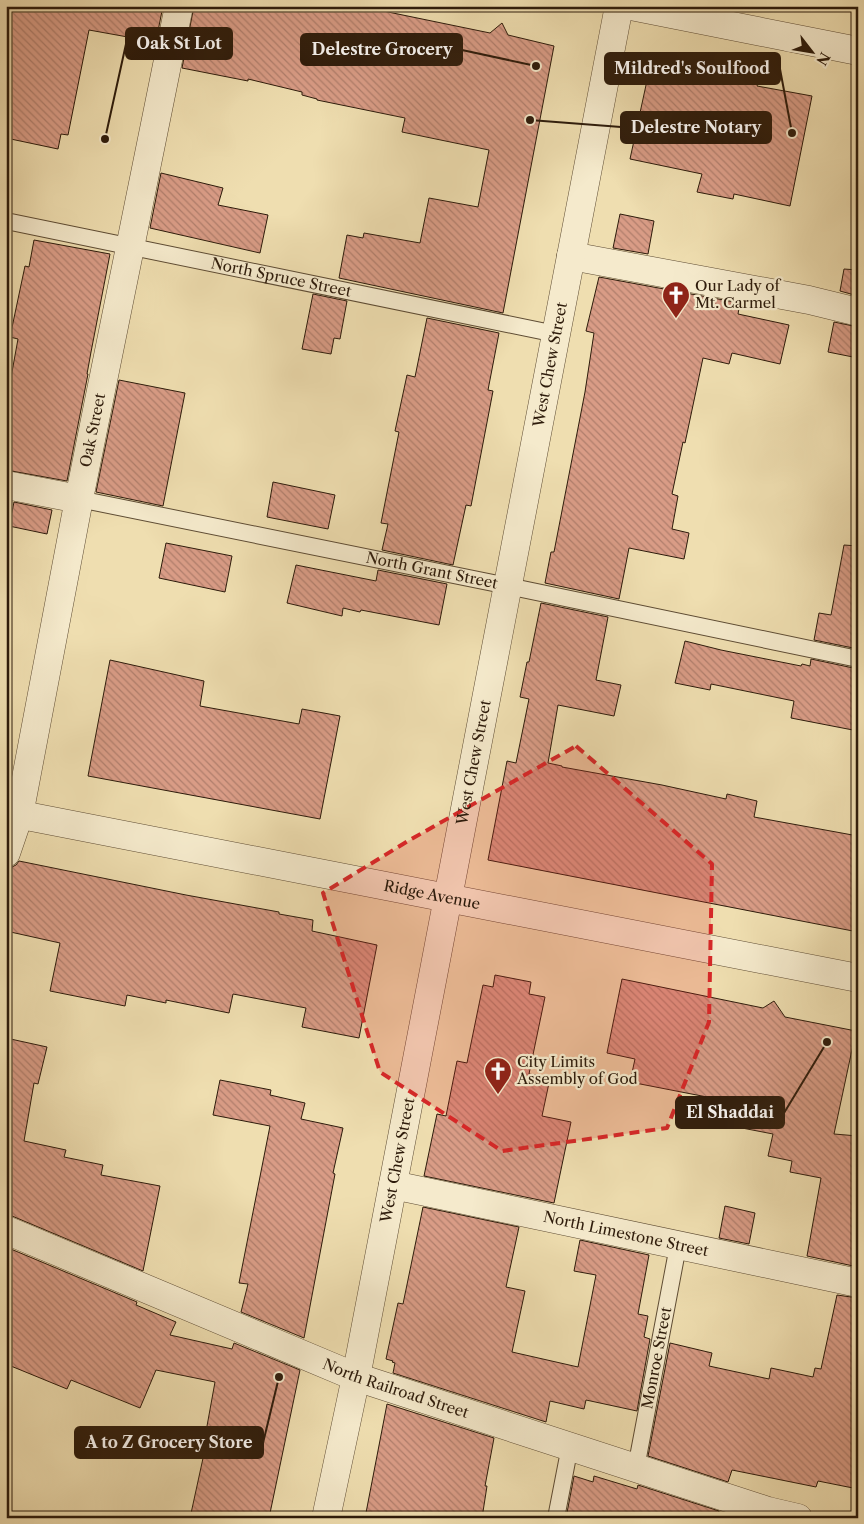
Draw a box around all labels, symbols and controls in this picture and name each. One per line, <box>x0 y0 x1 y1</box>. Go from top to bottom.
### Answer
callout: Oak St Lot <box>126 28 232 59</box>
north arrow <box>786 28 836 78</box>
text: Oak St Lot <box>136 33 222 53</box>
callout: Delestre Grocery <box>301 34 462 65</box>
text: Delestre Grocery <box>311 39 454 59</box>
text: N <box>812 49 834 69</box>
callout: Mildred's Soulfood <box>605 53 780 84</box>
text: Mildred's Soulfood <box>614 58 770 78</box>
callout: Delestre Notary <box>621 112 771 143</box>
text: Delestre Notary <box>631 117 763 137</box>
street label: North Spruce Street <box>209 253 354 301</box>
place label: Our Lady of Mt. Carmel <box>695 276 781 312</box>
church icon: Our Lady of Mt. Carmel <box>661 280 691 319</box>
street label: West Chew Street <box>528 300 571 430</box>
street label: Oak Street <box>76 391 109 469</box>
street label: North Grant Street <box>364 547 500 593</box>
street label: West Chew Street <box>452 697 495 827</box>
street label: Ridge Avenue <box>382 876 482 913</box>
place label: City Limits Assembly of God <box>516 1052 638 1088</box>
church icon: City Limits Assembly of God <box>483 1056 513 1095</box>
street label: West Chew Street <box>376 1095 419 1225</box>
callout: El Shaddai <box>676 1097 784 1128</box>
text: El Shaddai <box>686 1102 774 1122</box>
street label: North Limestone Street <box>542 1207 711 1260</box>
street label: Monroe Street <box>637 1304 675 1411</box>
street label: North Railroad Street <box>320 1354 472 1422</box>
callout: A to Z Grocery Store <box>75 1427 263 1458</box>
text: A to Z Grocery Store <box>85 1432 253 1452</box>

